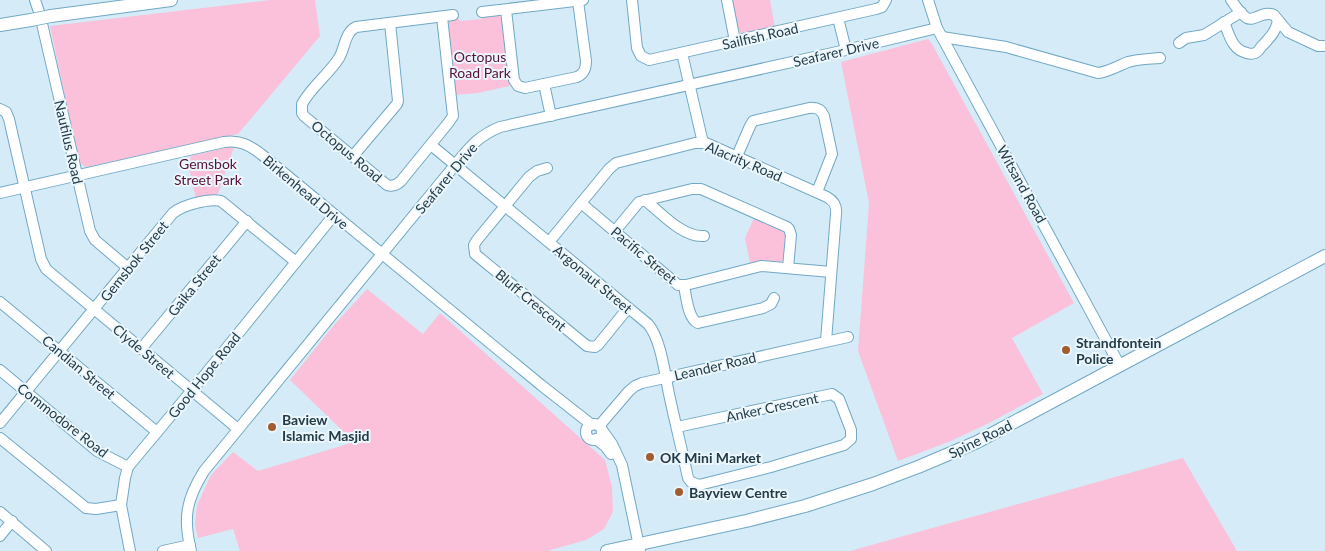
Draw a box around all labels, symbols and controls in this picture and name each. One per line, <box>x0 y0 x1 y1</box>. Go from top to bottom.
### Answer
street label: Sailfish Road <box>720 19 800 53</box>
street label: Seafarer Drive <box>791 34 881 70</box>
park label: Octopus Road Park <box>449 48 512 81</box>
street label: Nautilus Road <box>51 98 87 186</box>
street label: Octopus Road <box>308 117 386 185</box>
street label: Alacrity Road <box>703 137 785 185</box>
street label: Seafarer Drive <box>411 139 481 217</box>
street label: Witsand Road <box>994 142 1050 226</box>
street label: Birkenhead Drive <box>260 151 352 233</box>
park label: Gemsbok Street Park <box>174 155 243 188</box>
street label: Gemsbok Street <box>96 217 172 305</box>
street label: Pacific Street <box>608 223 680 287</box>
street label: Argonaut Street <box>550 241 636 317</box>
street label: Gaika Street <box>164 250 224 320</box>
street label: Bluff Crescent <box>492 266 570 334</box>
street label: Clyde Street <box>110 320 178 382</box>
street label: Good Hope Road <box>164 329 244 421</box>
street label: Candian Street <box>39 331 119 403</box>
place label: Strandfontein Police <box>1076 334 1162 367</box>
marker: Strandfontein Police <box>1060 344 1072 356</box>
street label: Leander Road <box>672 348 758 384</box>
street label: Commodore Road <box>14 379 112 461</box>
street label: Anker Crescent <box>724 389 820 425</box>
place label: Baview Islamic Masjid <box>282 411 370 444</box>
street label: Spine Road <box>945 416 1015 462</box>
marker: Baview Islamic Masjid <box>266 421 278 433</box>
place label: OK Mini Market <box>660 449 762 466</box>
marker: OK Mini Market <box>644 451 656 463</box>
place label: Bayview Centre <box>689 484 788 501</box>
marker: Bayview Centre <box>673 486 685 498</box>

